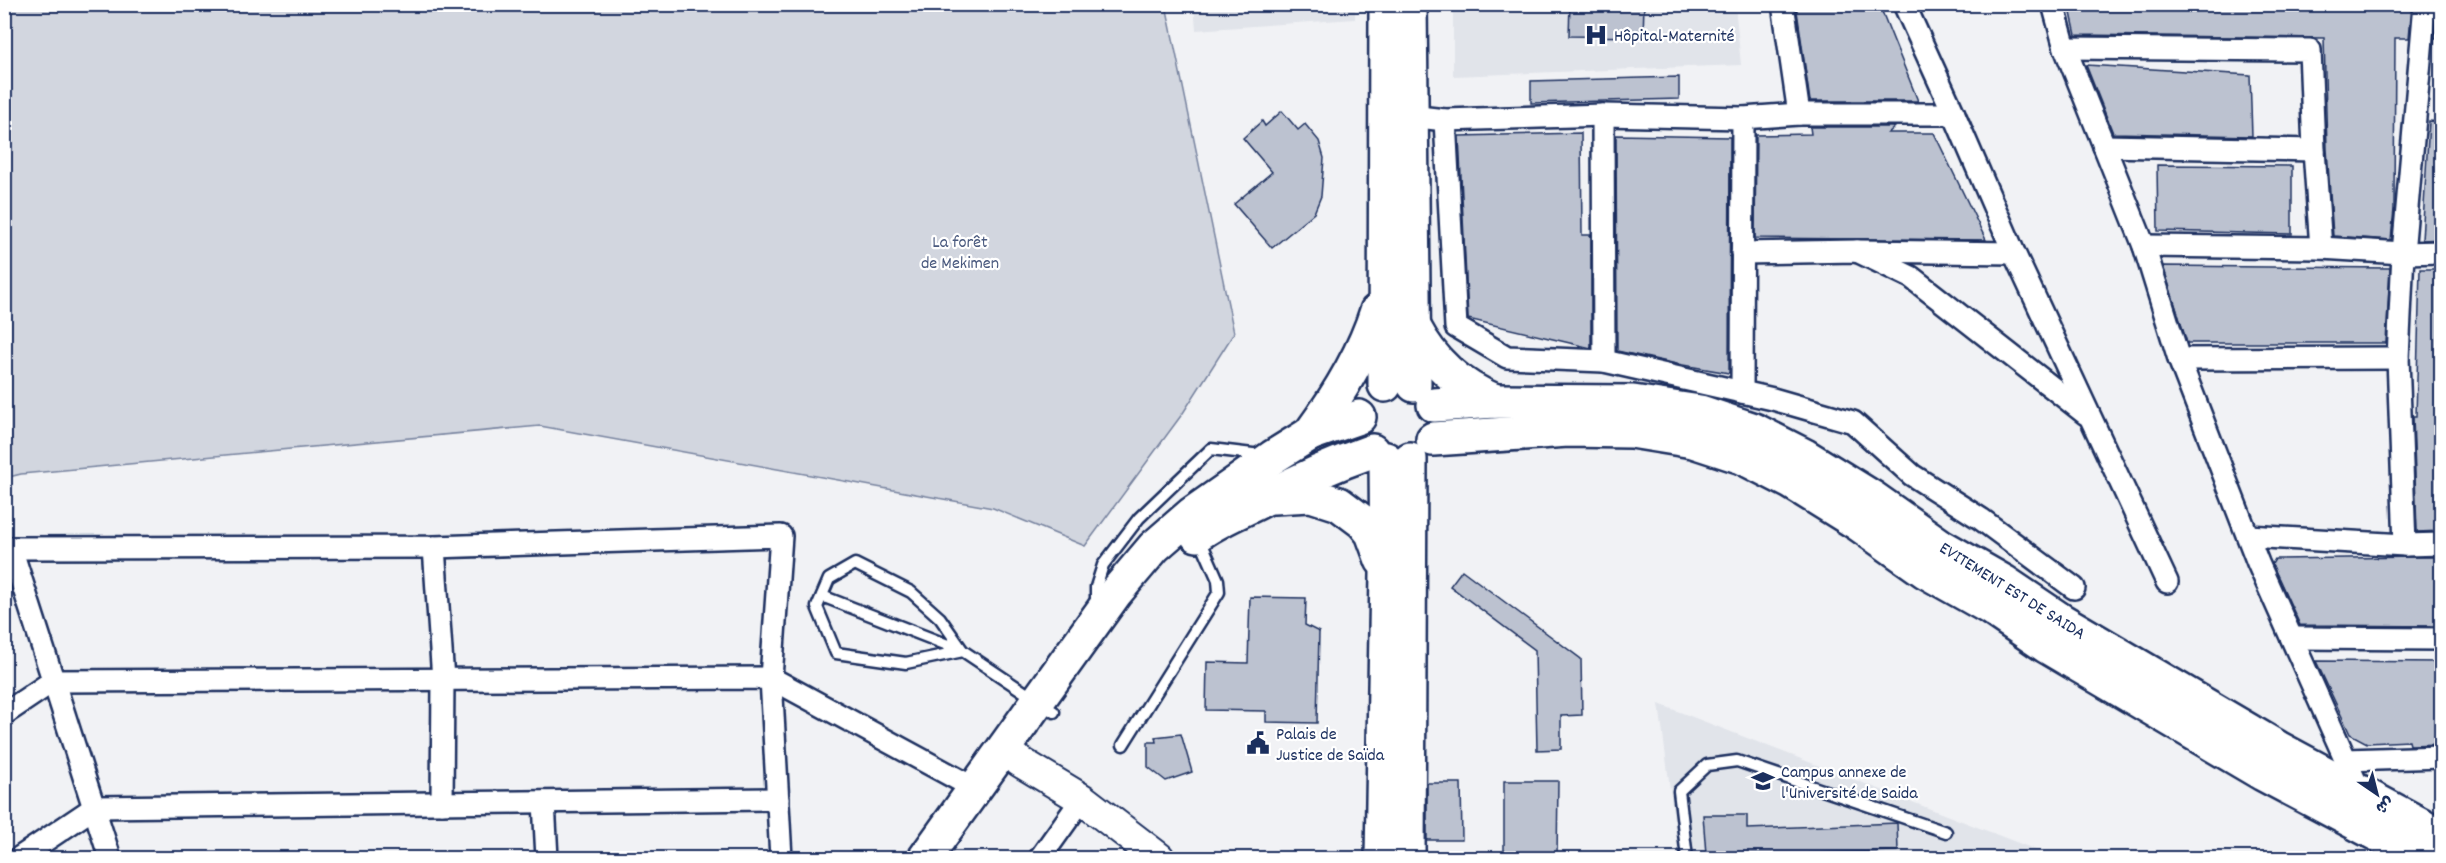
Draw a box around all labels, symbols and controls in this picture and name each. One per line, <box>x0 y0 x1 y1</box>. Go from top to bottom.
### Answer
hospital icon: Hôpital-Maternité <box>1583 22 1609 48</box>
place label: Hôpital-Maternité <box>1614 25 1735 50</box>
park label: La forêt de Mekimen <box>921 231 999 277</box>
street label: EVITEMENT EST DE SAIDA <box>1934 537 2090 647</box>
place label: Palais de Justice de Saïda <box>1276 723 1385 769</box>
public building icon: Palais de Justice de Saïda <box>1245 730 1271 756</box>
place label: Campus annexe de l'Université de Saida <box>1781 761 1918 807</box>
north arrow <box>2347 764 2407 824</box>
school or university icon: Campus annexe de l'Université de Saida <box>1750 768 1776 794</box>
text: ش <box>2370 790 2398 819</box>

